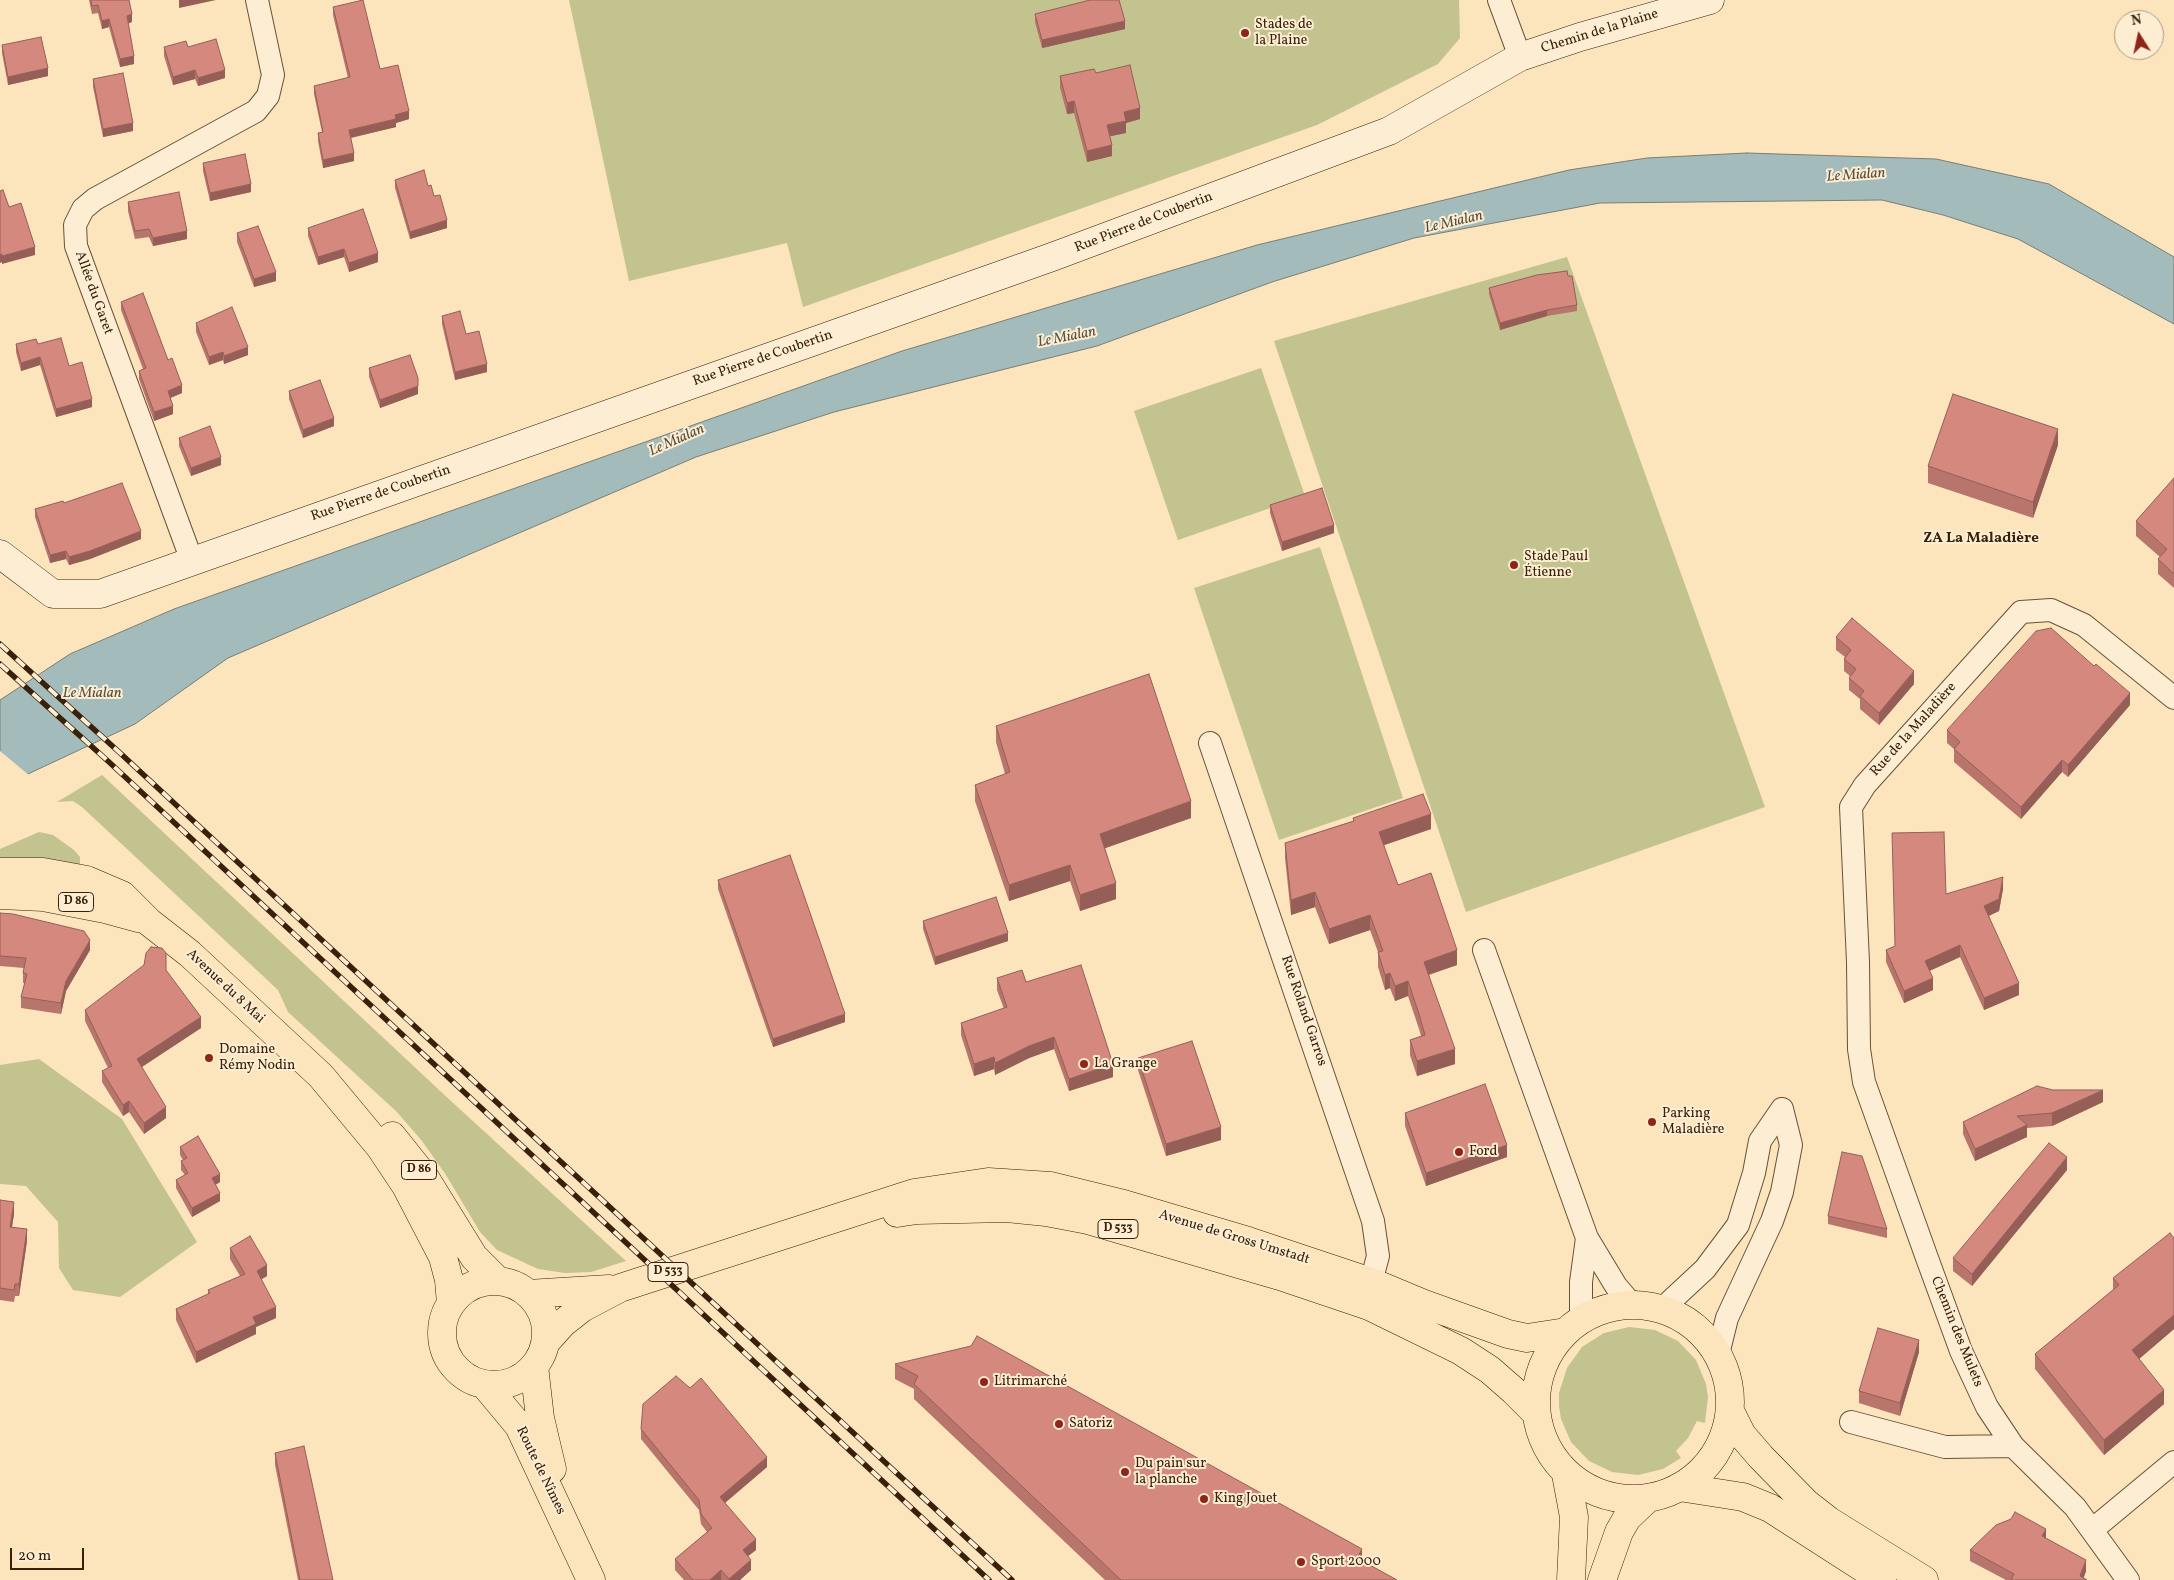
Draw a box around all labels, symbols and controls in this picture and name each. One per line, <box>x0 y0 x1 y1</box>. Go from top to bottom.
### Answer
street label: Chemin de la Plaine <box>1539 6 1661 58</box>
north arrow <box>2114 10 2164 60</box>
text: N <box>2130 10 2143 31</box>
place label: Stades de la Plaine <box>1255 17 1312 49</box>
marker: Stades de la Plaine <box>1239 27 1251 39</box>
water label: Le Mialan <box>1826 165 1886 187</box>
street label: Rue Pierre de Coubertin <box>1073 189 1215 257</box>
water label: Le Mialan <box>1423 208 1485 238</box>
street label: Allée du Garet <box>70 249 116 337</box>
water label: Le Mialan <box>1036 324 1098 352</box>
street label: Rue Pierre de Coubertin <box>691 327 835 391</box>
water label: Le Mialan <box>646 421 708 461</box>
street label: Rue Pierre de Coubertin <box>309 462 453 526</box>
district label: ZA La Maladière <box>1923 530 2039 548</box>
place label: Stade Paul Étienne <box>1524 549 1588 582</box>
marker: Stade Paul Étienne <box>1508 559 1520 571</box>
street label: Rue de la Maladière <box>1867 680 1961 780</box>
water label: Le Mialan <box>62 685 122 703</box>
road number: D 86 <box>58 892 94 912</box>
street label: Avenue du 8 Mai <box>182 946 268 1028</box>
street label: Rue Roland Garros <box>1276 953 1330 1069</box>
place label: Domaine Rémy Nodin <box>219 1042 295 1074</box>
marker: Domaine Rémy Nodin <box>203 1052 215 1064</box>
place label: La Grange <box>1094 1056 1157 1072</box>
marker: La Grange <box>1078 1058 1090 1070</box>
place label: Parking Maladière <box>1662 1106 1724 1138</box>
marker: Parking Maladière <box>1646 1116 1658 1128</box>
place label: Ford <box>1469 1144 1497 1160</box>
marker: Ford <box>1453 1146 1465 1158</box>
road number: D 86 <box>402 1160 436 1180</box>
street label: Avenue de Gross Umstadt <box>1157 1207 1311 1269</box>
road number: D 533 <box>1098 1220 1138 1238</box>
road number: D 533 <box>648 1262 688 1282</box>
street label: Chemin des Mulets <box>1926 1274 1986 1390</box>
place label: Litrimarché <box>994 1374 1067 1390</box>
marker: Litrimarché <box>978 1376 990 1388</box>
place label: Satoriz <box>1069 1416 1113 1432</box>
marker: Satoriz <box>1053 1418 1065 1430</box>
street label: Route de Nîmes <box>511 1424 569 1518</box>
place label: Du pain sur la planche <box>1135 1456 1206 1488</box>
marker: Du pain sur la planche <box>1119 1466 1131 1478</box>
place label: King Jouet <box>1214 1491 1278 1507</box>
marker: King Jouet <box>1198 1493 1210 1505</box>
scale bar <box>12 1538 86 1570</box>
text: 20 m <box>18 1546 51 1567</box>
place label: Sport 2000 <box>1311 1554 1381 1570</box>
marker: Sport 2000 <box>1295 1556 1307 1568</box>

